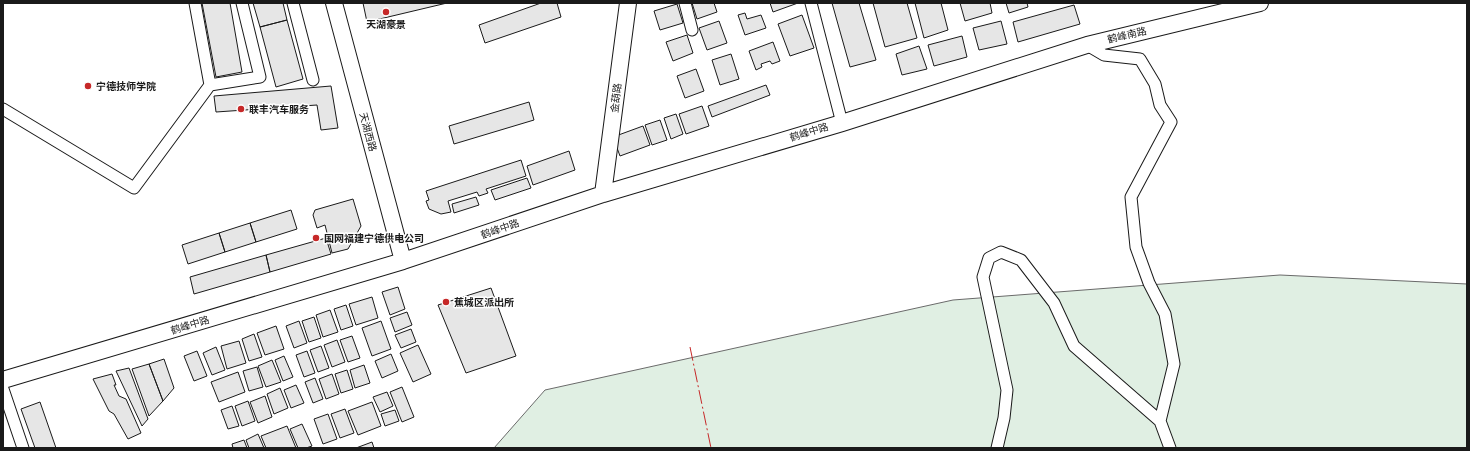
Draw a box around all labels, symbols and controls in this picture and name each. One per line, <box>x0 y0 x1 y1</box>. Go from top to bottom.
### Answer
marker: 天湖豪景 <box>381 7 391 17</box>
place label: 天湖豪景 <box>366 19 406 30</box>
street label: 鹤峰南路 <box>1106 25 1148 45</box>
place label: 宁德技师学院 <box>96 80 156 92</box>
marker: 宁德技师学院 <box>83 81 93 91</box>
street label: 金葫路 <box>609 82 623 114</box>
marker: 联丰汽车服务 <box>236 104 246 114</box>
place label: 联丰汽车服务 <box>249 104 309 115</box>
street label: 天湖西路 <box>358 111 378 153</box>
street label: 鹤峰中路 <box>788 121 830 143</box>
street label: 鹤峰中路 <box>479 217 521 241</box>
place label: 国网福建宁德供电公司 <box>324 232 424 244</box>
marker: 国网福建宁德供电公司 <box>311 233 321 243</box>
place label: 蕉城区派出所 <box>454 296 514 308</box>
marker: 蕉城区派出所 <box>441 297 451 307</box>
street label: 鹤峰中路 <box>169 314 211 336</box>

